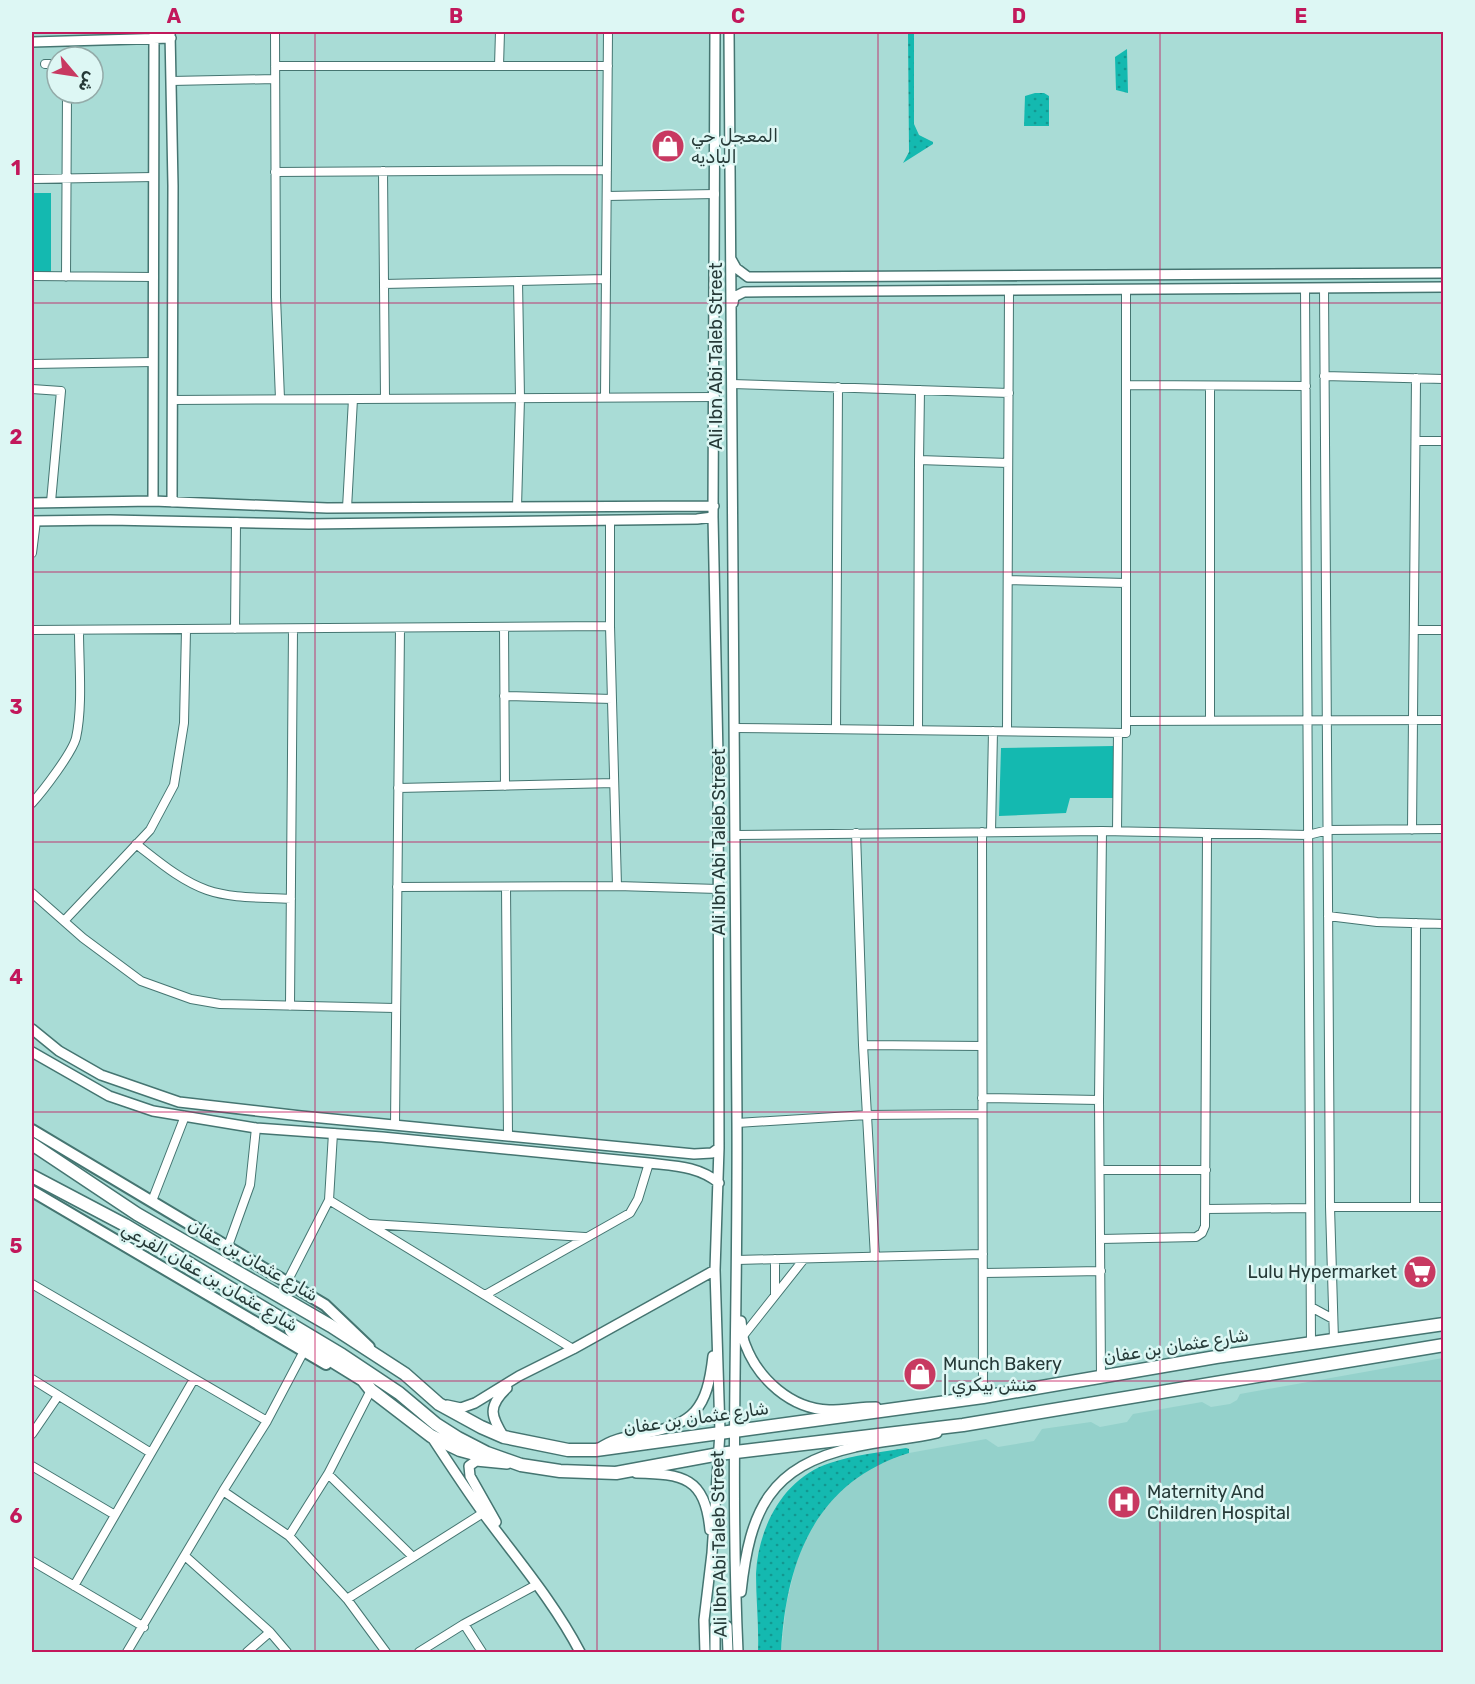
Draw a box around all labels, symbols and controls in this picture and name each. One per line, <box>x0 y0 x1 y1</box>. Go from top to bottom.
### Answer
text: A <box>167 4 182 28</box>
text: B <box>449 4 463 28</box>
text: C <box>731 4 745 28</box>
text: D <box>1012 4 1026 28</box>
text: E <box>1295 4 1307 28</box>
north arrow <box>45 45 105 105</box>
text: ش <box>74 69 101 96</box>
place label: المعجل حي الباديه <box>691 125 778 168</box>
shop icon: المعجل حي الباديه <box>650 128 686 164</box>
text: 1 <box>11 156 21 180</box>
street label: Ali Ibn Abi Taleb Street <box>705 262 727 450</box>
text: 2 <box>10 425 23 449</box>
text: 3 <box>9 695 23 719</box>
street label: Ali Ibn Abi Taleb Street <box>708 748 730 936</box>
text: 4 <box>9 965 23 989</box>
street label: شارع عثمان بن عفان <box>183 1214 322 1307</box>
street label: شارع عثمان بن عفان الفرعي <box>117 1217 302 1338</box>
text: 5 <box>10 1234 23 1258</box>
supermarket icon: Lulu Hypermarket <box>1402 1254 1438 1290</box>
place label: Lulu Hypermarket <box>1248 1261 1397 1283</box>
street label: شارع عثمان بن عفان <box>1102 1324 1250 1369</box>
place label: Munch Bakery | منش بيكري <box>943 1353 1062 1397</box>
shop icon: Munch Bakery | منش بيكري <box>902 1356 938 1392</box>
street label: شارع عثمان بن عفان <box>622 1397 770 1440</box>
street label: Ali Ibn Abi Taleb Street <box>706 1450 732 1638</box>
place label: Maternity And Children Hospital <box>1147 1481 1290 1524</box>
hospital icon: Maternity And Children Hospital <box>1106 1484 1142 1520</box>
text: 6 <box>9 1504 23 1528</box>

